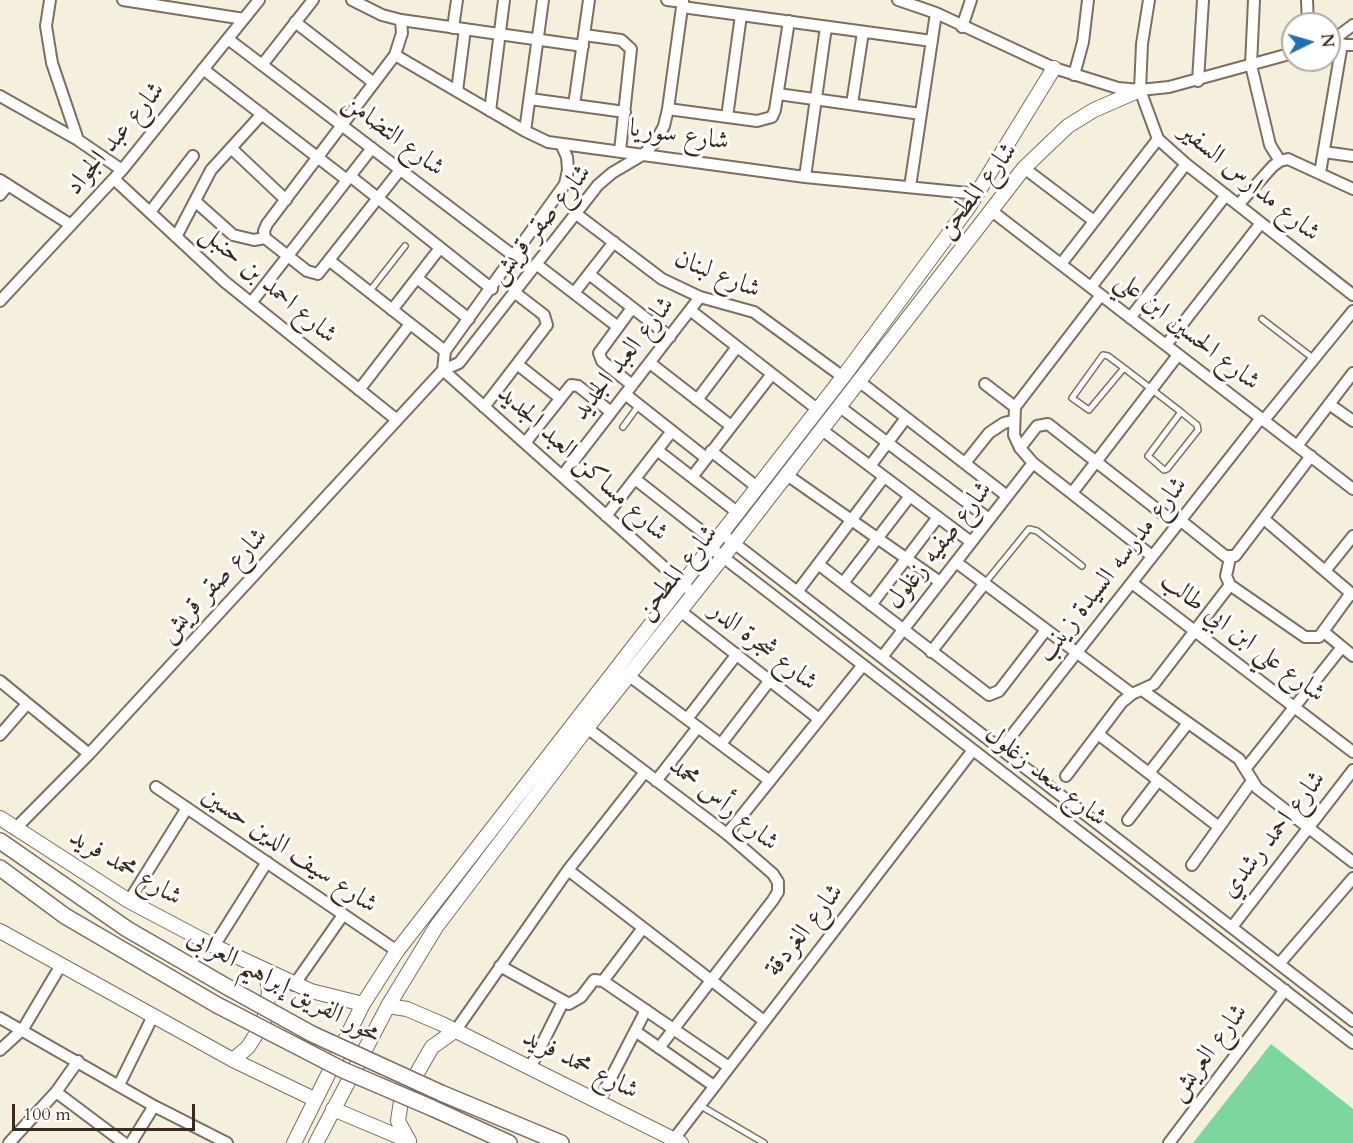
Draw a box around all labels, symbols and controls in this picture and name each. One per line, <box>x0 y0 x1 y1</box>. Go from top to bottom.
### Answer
north arrow <box>1281 12 1341 72</box>
text: N <box>1315 33 1339 48</box>
street label: شارع عبد الجواد <box>60 76 172 202</box>
street label: شارع التضامن <box>336 88 450 184</box>
street label: شارع سوريا <box>627 114 731 158</box>
street label: شارع مدارس السفير <box>1172 117 1326 249</box>
street label: شارع المطحن <box>931 137 1025 245</box>
street label: شارع صقر قريش <box>483 159 599 291</box>
street label: شارع احمد بن حنبل <box>193 219 343 351</box>
street label: شارع لبنان <box>669 244 765 306</box>
street label: شارع الحسين ابن علي <box>1108 266 1266 398</box>
street label: شارع العبد الجديد <box>566 291 682 427</box>
street label: شارع مساكن العبد الجديد <box>490 379 674 549</box>
street label: شارع مدرسه السيدة زينب <box>1031 471 1195 669</box>
street label: شارع صفيه زغلول <box>880 476 1000 616</box>
street label: شارع المطحن <box>630 519 726 627</box>
street label: شارع صقر قريش <box>153 522 275 650</box>
street label: شارع علي ابن ابي طالب <box>1153 566 1331 710</box>
street label: شارع شجرة الدر <box>703 595 823 699</box>
street label: شارع سعد زغلول <box>978 720 1112 834</box>
street label: شارع رأس محمد <box>662 751 784 859</box>
street label: شارع احمد رشدي <box>1215 765 1333 905</box>
street label: شارع سيف الدين حسين <box>195 781 383 921</box>
street label: شارع محمد فريد <box>63 822 187 914</box>
street label: شارع الغردقة <box>759 878 851 984</box>
street label: محور الفريق إبراهيم العرابى <box>181 923 385 1051</box>
street label: شارع العريش <box>1162 998 1256 1108</box>
street label: شارع محمد فريد <box>517 1022 643 1108</box>
scale bar <box>15 1092 198 1130</box>
text: 100 m <box>23 1102 71 1127</box>

